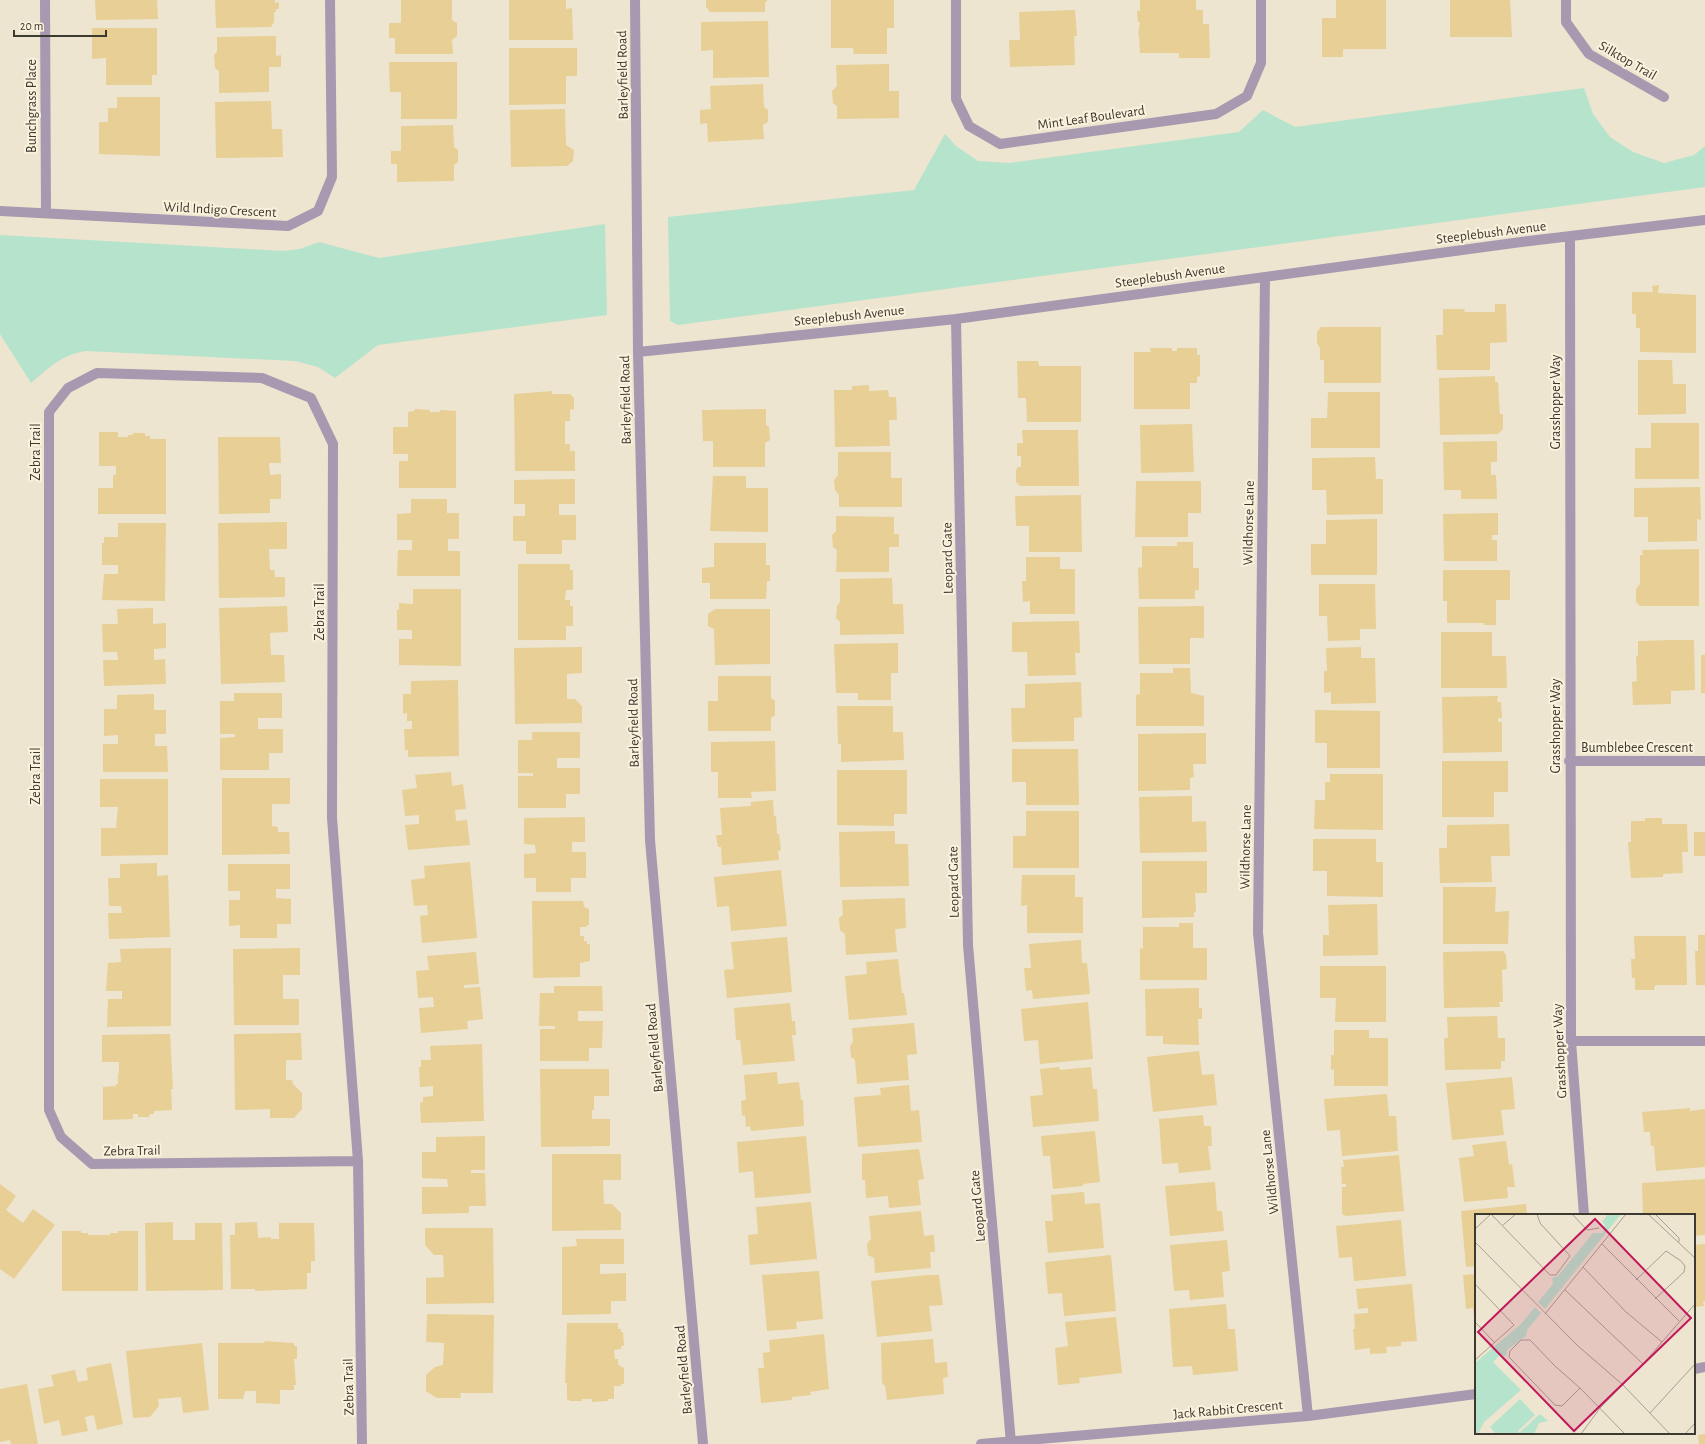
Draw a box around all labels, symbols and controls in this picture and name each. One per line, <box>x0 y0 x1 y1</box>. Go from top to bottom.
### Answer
scale bar <box>14 12 106 38</box>
text: 20 m <box>20 20 43 32</box>
street label: Barleyfield Road <box>615 30 631 120</box>
street label: Silktop Trail <box>1596 39 1659 83</box>
street label: Bunchgrass Place <box>25 59 39 153</box>
street label: Mint Leaf Boulevard <box>1036 104 1146 132</box>
street label: Wild Indigo Crescent <box>163 200 277 220</box>
street label: Steeplebush Avenue <box>1435 219 1547 247</box>
street label: Steeplebush Avenue <box>1114 261 1226 291</box>
street label: Steeplebush Avenue <box>793 303 905 329</box>
street label: Grasshopper Way <box>1549 354 1563 450</box>
street label: Barleyfield Road <box>618 355 634 445</box>
street label: Zebra Trail <box>29 423 43 481</box>
street label: Wildhorse Lane <box>1241 480 1257 566</box>
street label: Leopard Gate <box>940 522 956 594</box>
street label: Zebra Trail <box>313 583 327 641</box>
street label: Barleyfield Road <box>626 678 642 768</box>
street label: Grasshopper Way <box>1549 678 1563 774</box>
street label: Bumblebee Crescent <box>1581 741 1693 755</box>
street label: Zebra Trail <box>29 747 43 805</box>
street label: Wildhorse Lane <box>1238 804 1254 890</box>
street label: Leopard Gate <box>946 846 962 918</box>
street label: Barleyfield Road <box>644 1003 666 1093</box>
street label: Grasshopper Way <box>1551 1003 1569 1099</box>
street label: Wildhorse Lane <box>1259 1129 1281 1215</box>
street label: Zebra Trail <box>103 1144 161 1158</box>
street label: Leopard Gate <box>968 1169 988 1242</box>
inset map <box>1475 1214 1695 1434</box>
street label: Barleyfield Road <box>673 1325 695 1415</box>
street label: Zebra Trail <box>342 1358 356 1416</box>
street label: Jack Rabbit Crescent <box>1173 1398 1284 1422</box>

